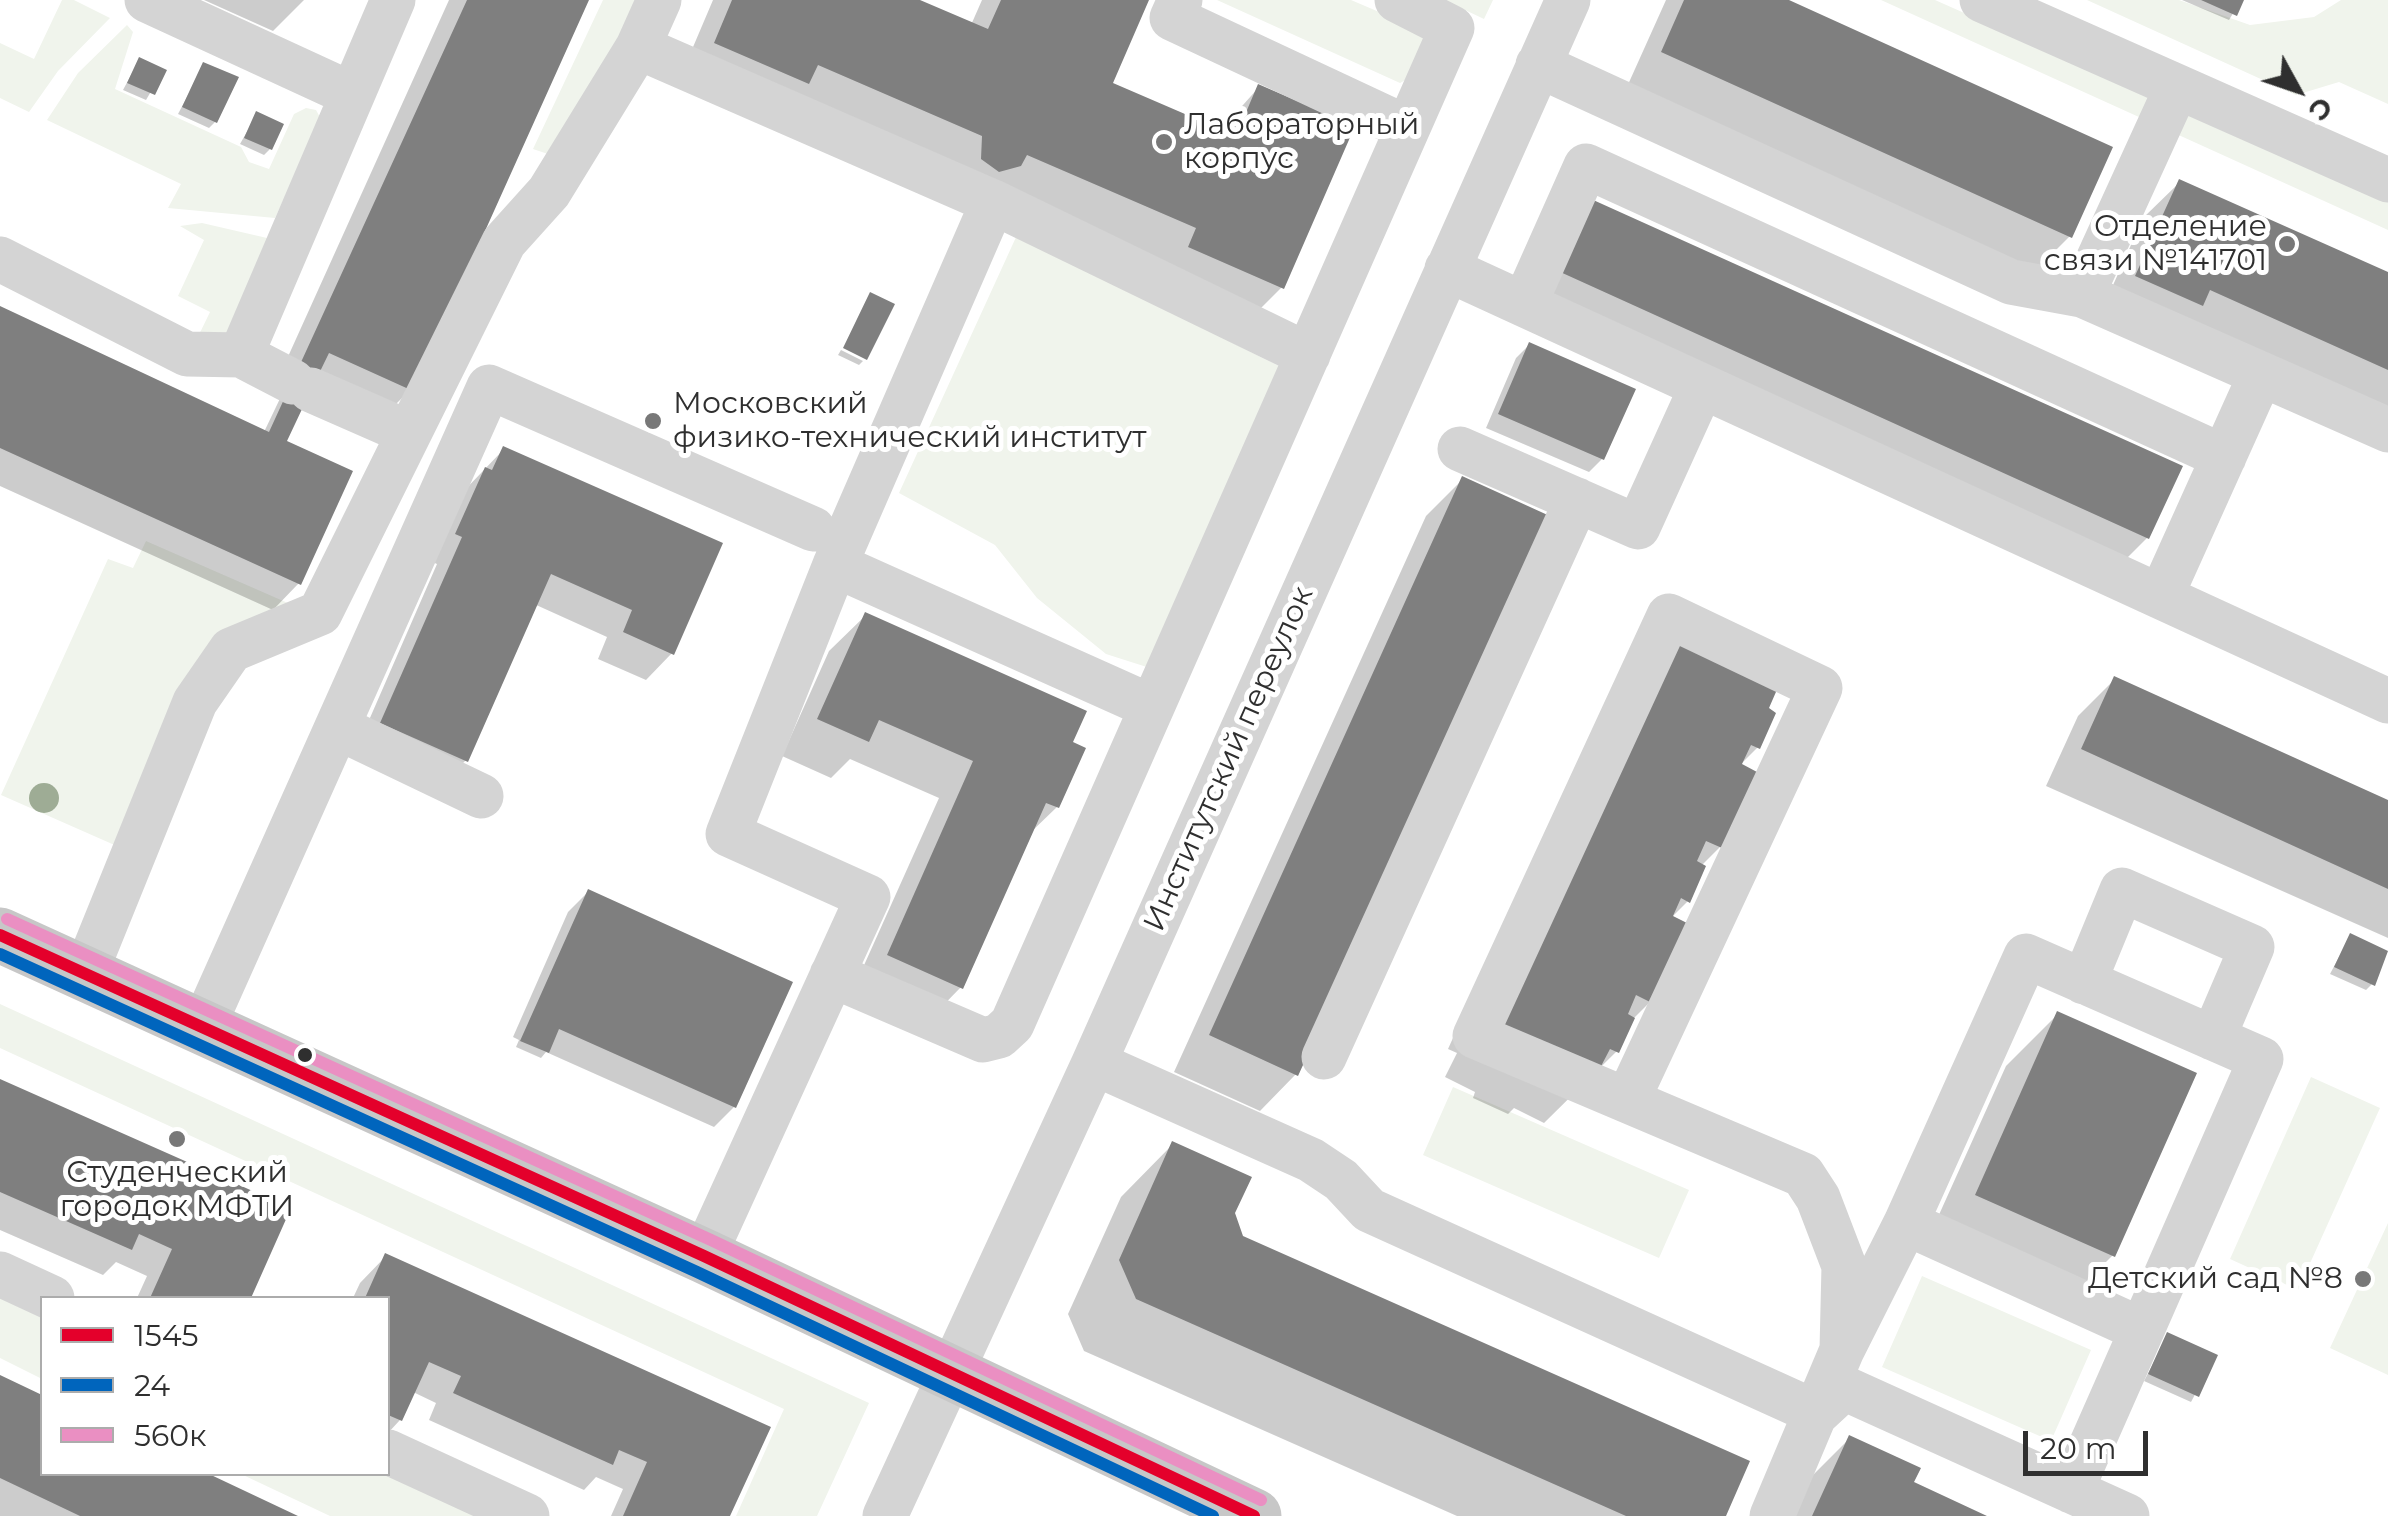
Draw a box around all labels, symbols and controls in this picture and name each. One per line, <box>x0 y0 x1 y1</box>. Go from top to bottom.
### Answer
north arrow <box>2248 40 2348 140</box>
text: С <box>2301 91 2341 128</box>
place label: Лабораторный корпус <box>1184 107 1419 178</box>
marker: Лабораторный корпус <box>1153 131 1175 153</box>
place label: Отделение связи №141701 <box>2044 209 2267 280</box>
marker: Отделение связи №141701 <box>2276 233 2298 255</box>
place label: Московский физико-технический институт <box>673 386 1147 456</box>
marker: Московский физико-технический институт <box>642 410 664 432</box>
street label: Институтский переулок <box>1137 581 1321 937</box>
unlabelled marker <box>295 1045 315 1065</box>
marker: Студенческий городок МФТИ <box>166 1128 188 1150</box>
place label: Студенческий городок МФТИ <box>60 1155 294 1226</box>
place label: Детский сад №8 <box>2088 1261 2343 1297</box>
marker: Детский сад №8 <box>2352 1268 2374 1290</box>
legend <box>40 1296 390 1476</box>
text: 1545 <box>134 1317 199 1354</box>
text: 24 <box>134 1367 170 1404</box>
scale bar <box>2028 1411 2153 1473</box>
text: 560к <box>134 1417 207 1454</box>
text: 20 m <box>2040 1430 2117 1467</box>

